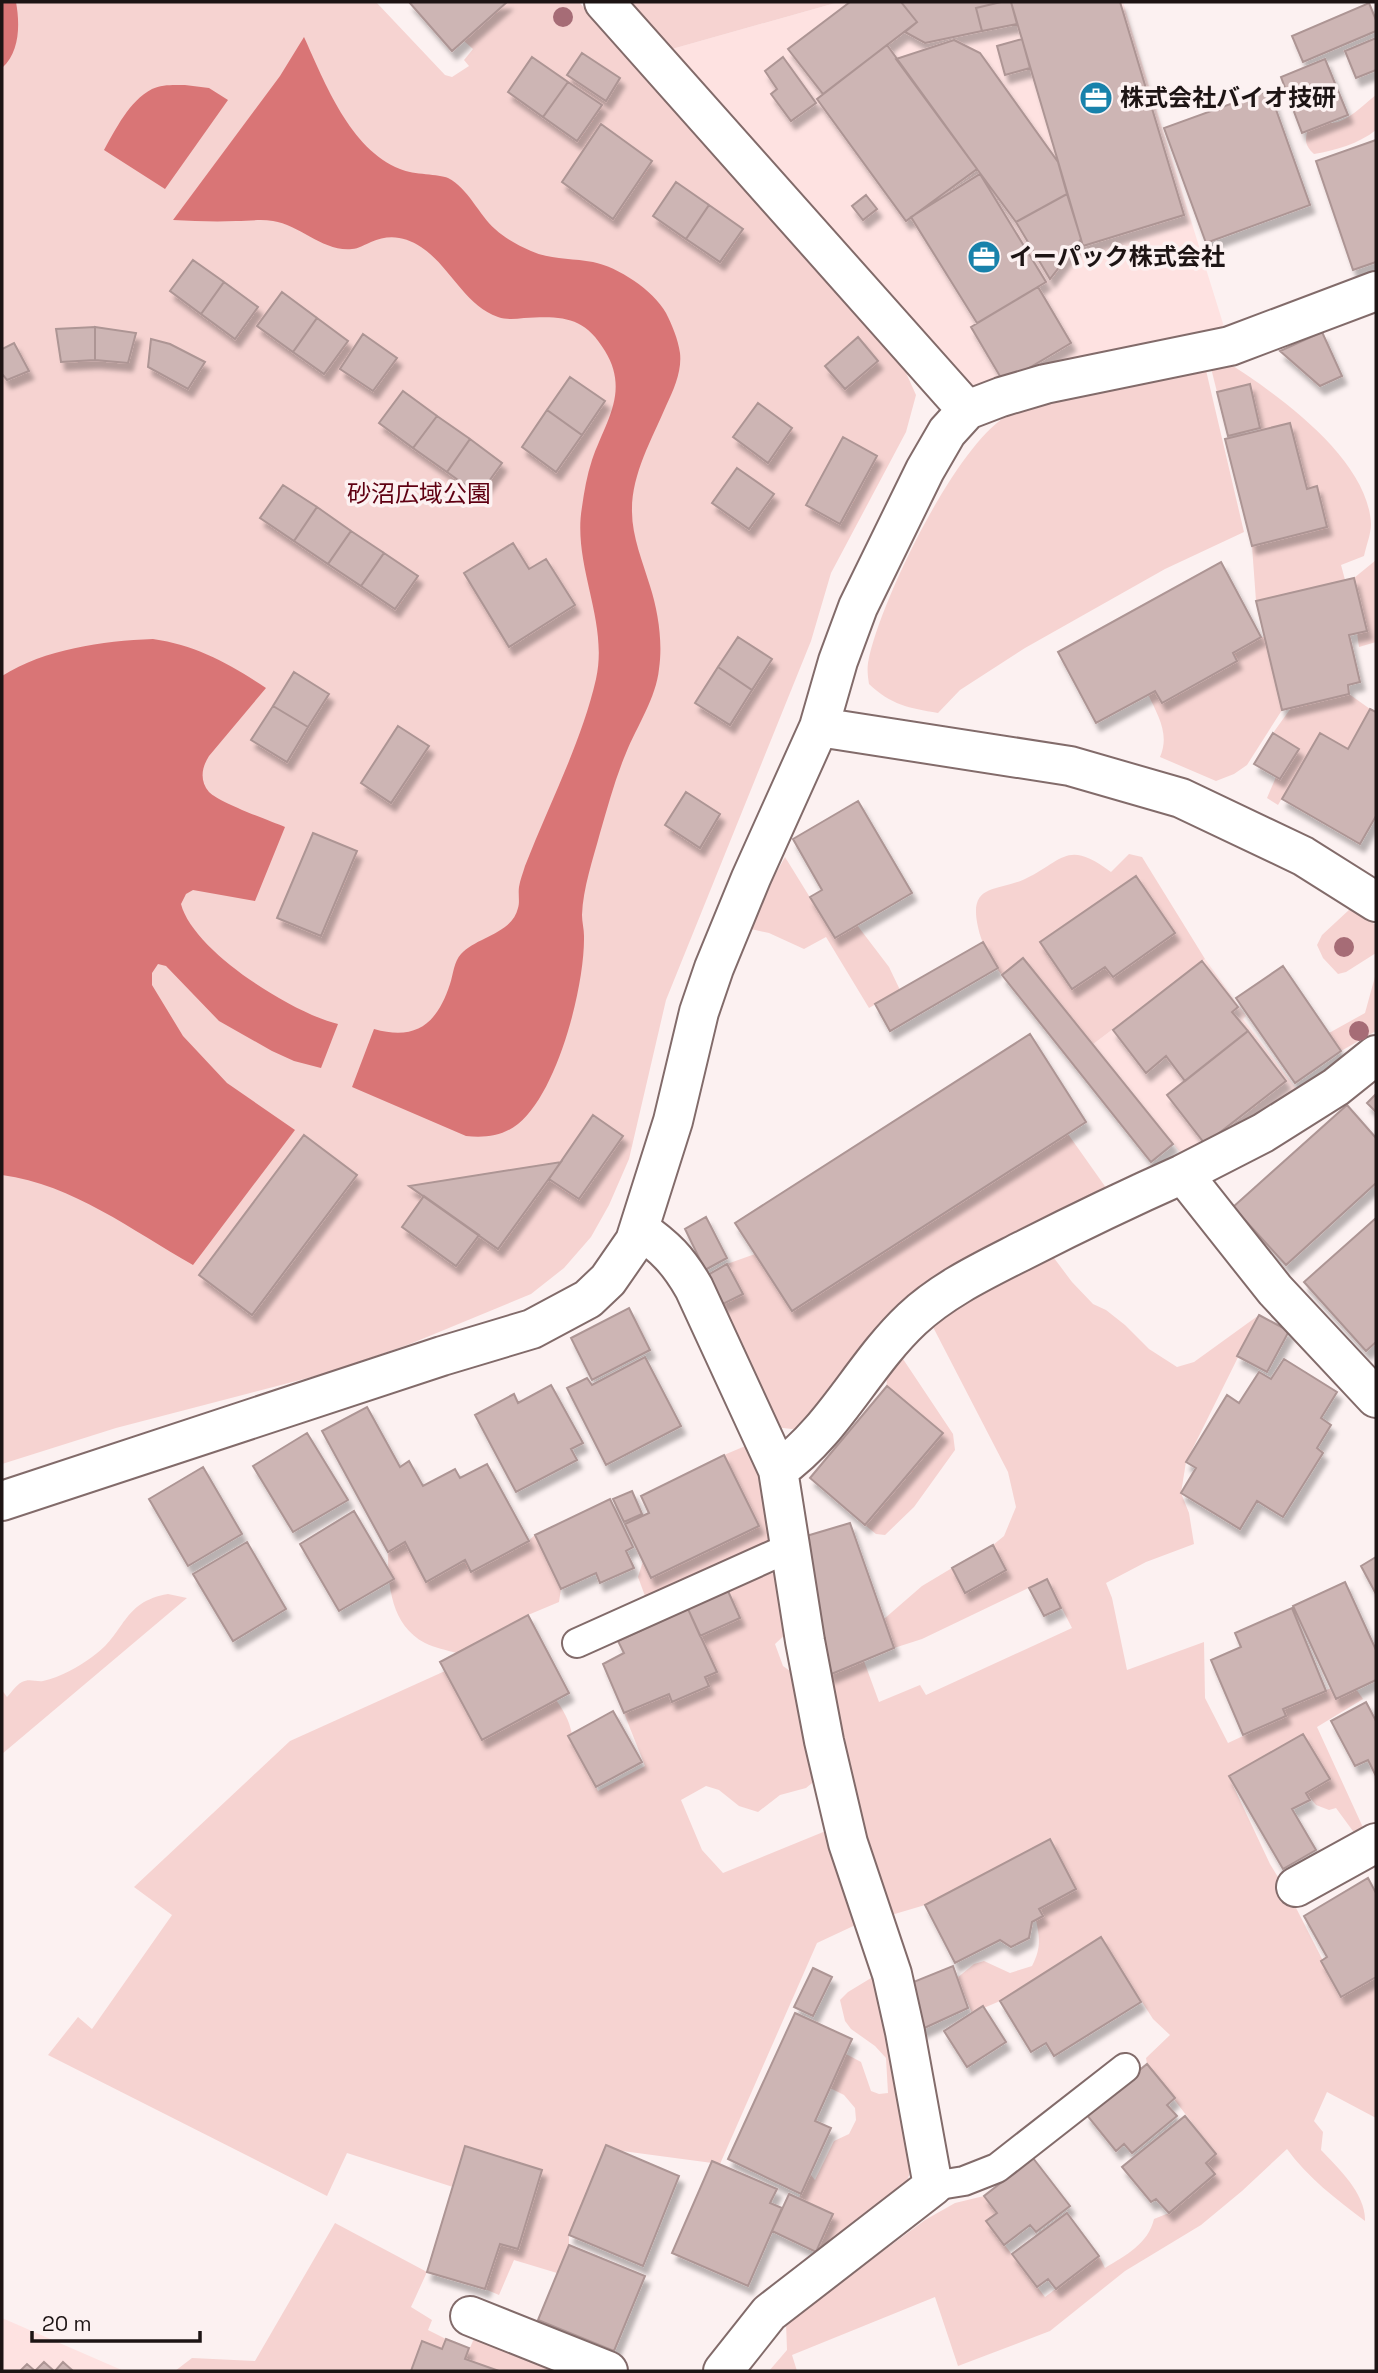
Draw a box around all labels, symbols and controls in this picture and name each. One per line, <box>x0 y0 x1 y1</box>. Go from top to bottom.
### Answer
office icon: 株式会社バイオ技研 <box>1077 79 1115 117</box>
place label: 株式会社バイオ技研 <box>1120 82 1336 113</box>
office icon: イーパック株式会社 <box>965 238 1003 276</box>
place label: イーパック株式会社 <box>1009 241 1225 272</box>
park label: 砂沼広域公園 <box>347 478 491 509</box>
scale bar <box>32 2300 200 2344</box>
text: 20 m <box>42 2310 92 2337</box>

